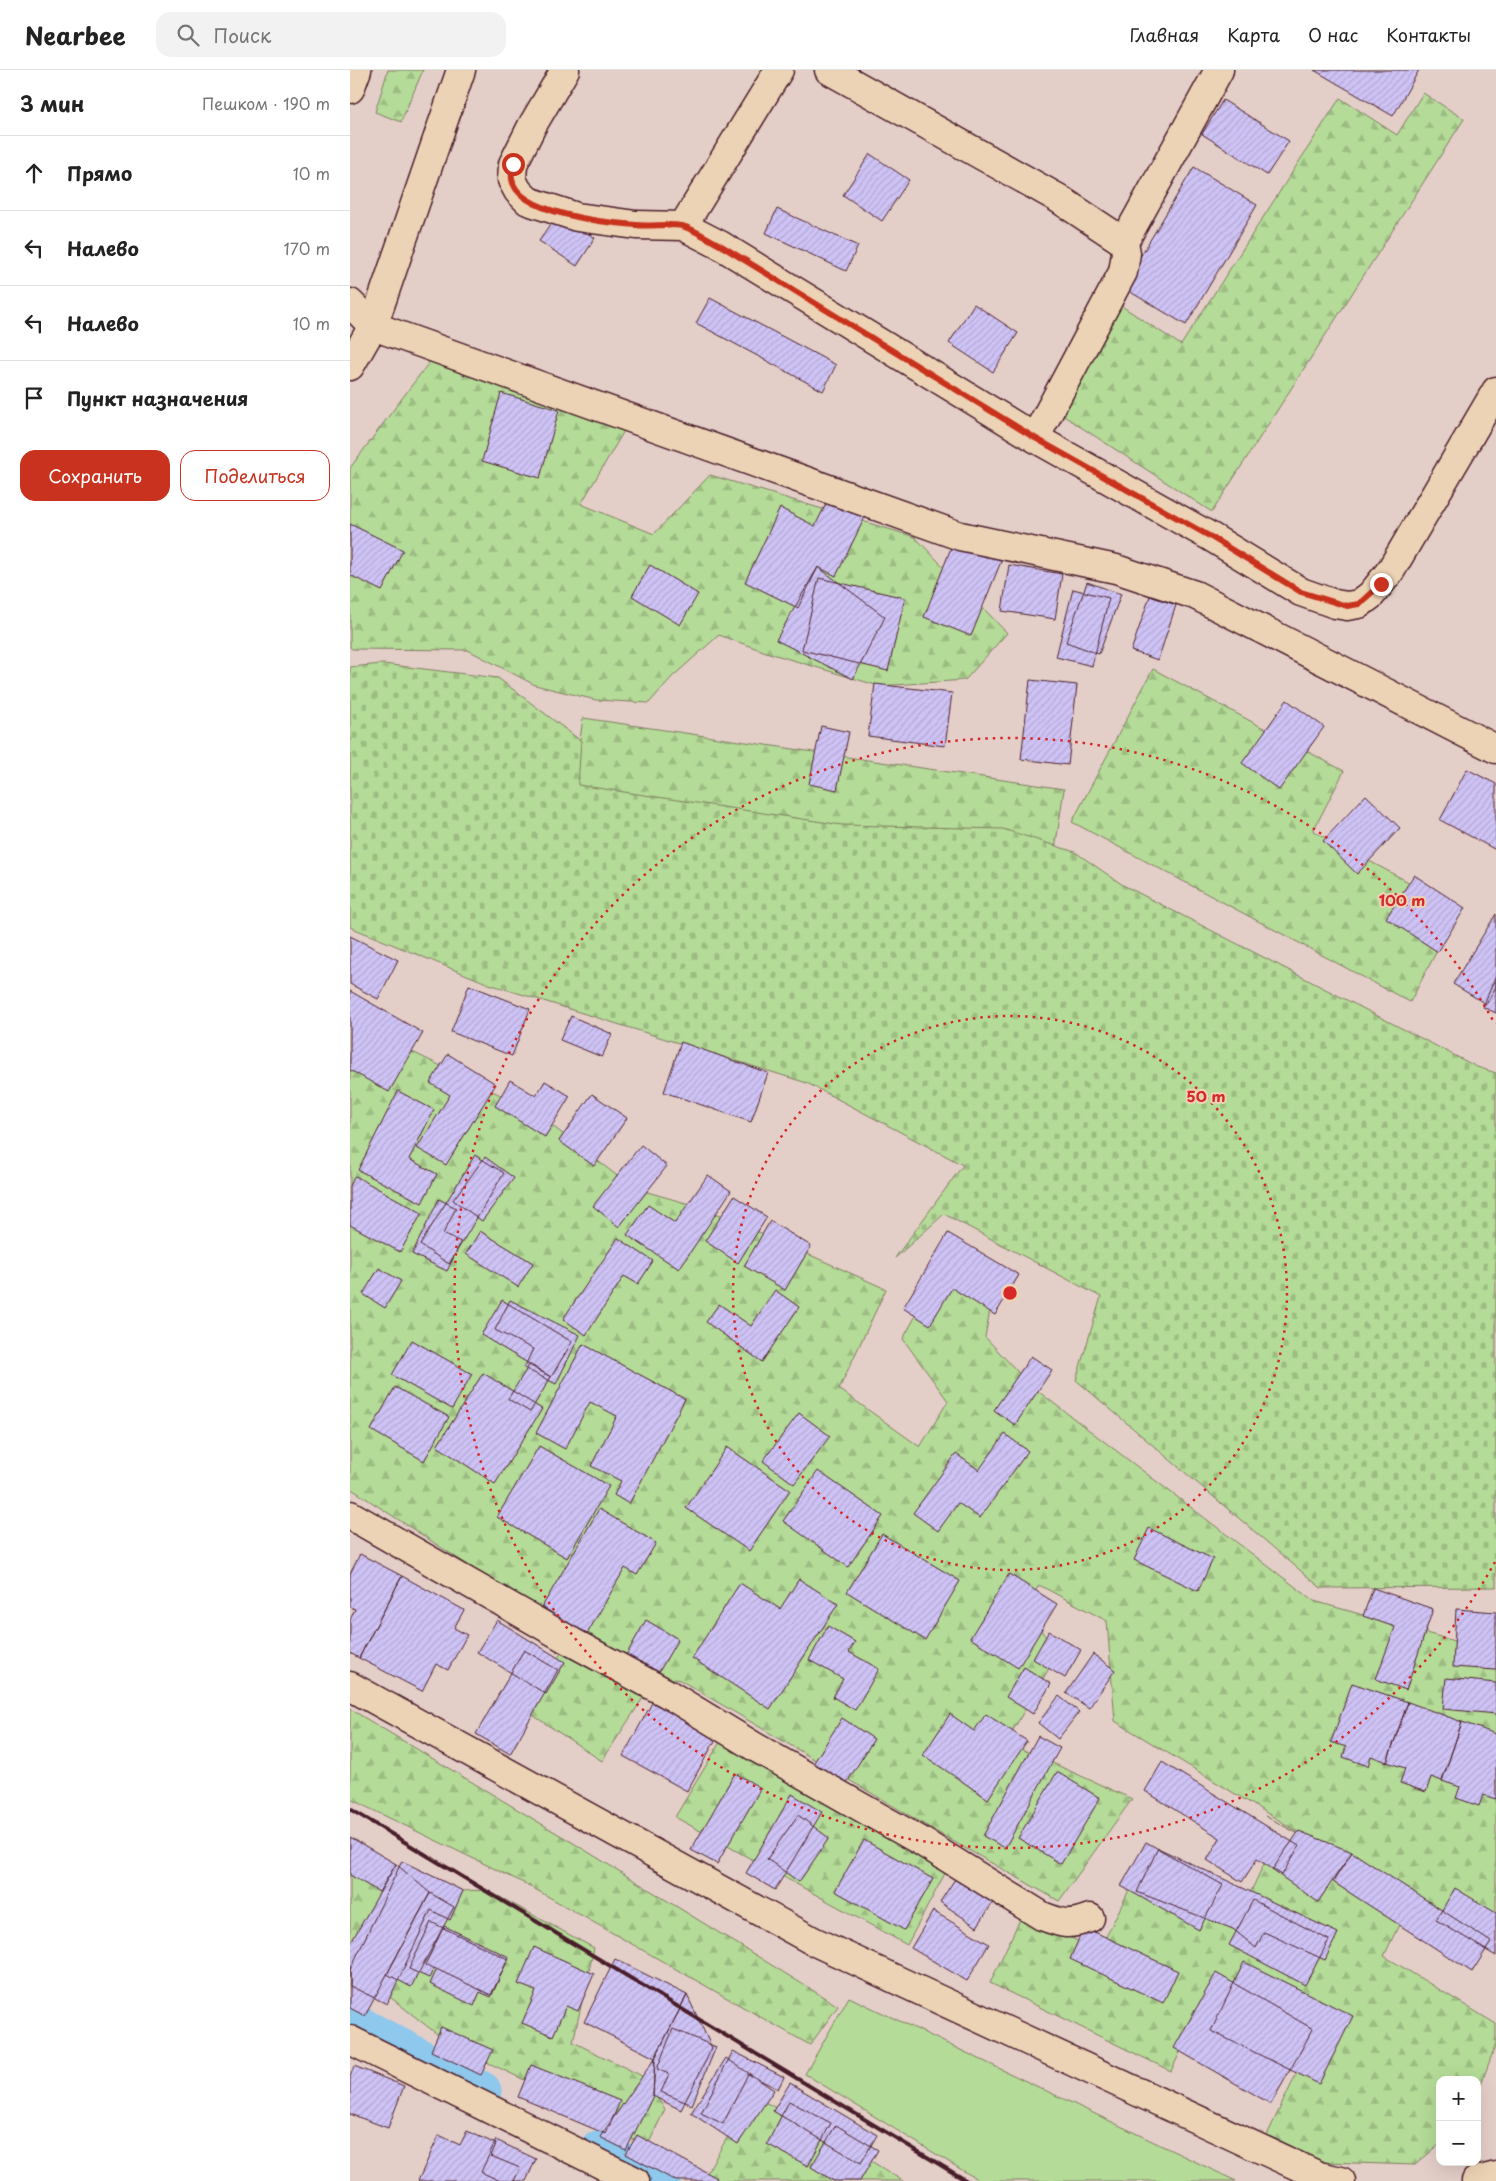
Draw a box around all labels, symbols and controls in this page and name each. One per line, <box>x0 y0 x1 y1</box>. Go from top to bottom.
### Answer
search box <box>156 12 506 57</box>
text: Nearbee <box>25 17 126 53</box>
icon: search <box>174 21 202 49</box>
text: Поиск <box>214 21 271 49</box>
text: Главная <box>1130 21 1199 48</box>
text: Карта <box>1227 21 1280 48</box>
text: О нас <box>1308 21 1358 48</box>
text: Контакты <box>1386 21 1471 48</box>
text: 3 мин <box>20 87 84 119</box>
text: Пешком · 190 m <box>202 91 330 115</box>
route start <box>502 153 525 176</box>
icon: ahead <box>20 159 48 187</box>
text: Прямо <box>67 159 132 187</box>
text: 10 m <box>293 161 330 185</box>
icon: left <box>20 234 48 262</box>
text: Налево <box>67 234 139 262</box>
text: 170 m <box>284 236 330 260</box>
icon: left <box>20 309 48 337</box>
text: Налево <box>67 309 139 337</box>
text: 10 m <box>293 311 330 335</box>
icon: arrive <box>20 384 48 412</box>
text: Пункт назначения <box>67 384 248 412</box>
button: Сохранить <box>20 450 170 501</box>
button: Поделиться <box>180 450 330 501</box>
route end <box>1370 573 1393 596</box>
text: 100 m <box>1379 888 1425 911</box>
text: 50 m <box>1187 1084 1225 1107</box>
centre of rings <box>1001 1284 1019 1302</box>
map controls <box>1436 2076 1481 2166</box>
button: + <box>1436 2076 1481 2121</box>
button: − <box>1436 2121 1481 2166</box>

